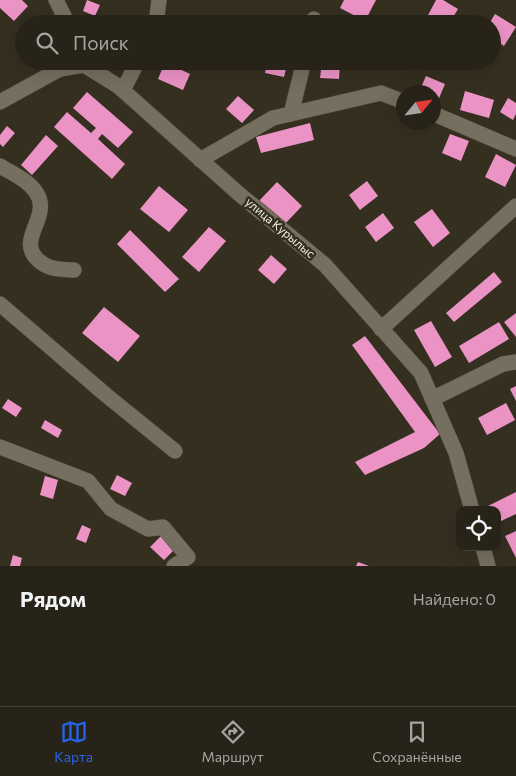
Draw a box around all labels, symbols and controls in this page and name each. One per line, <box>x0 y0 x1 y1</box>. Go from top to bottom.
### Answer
search box <box>15 15 501 70</box>
icon: search <box>33 29 61 57</box>
text: Поиск <box>73 31 129 54</box>
north arrow <box>396 85 441 130</box>
street label: улица Курылыс <box>243 194 318 260</box>
map controls <box>456 506 501 551</box>
button: locate <box>456 506 501 551</box>
text: Рядом <box>20 586 86 611</box>
text: Найдено: 0 <box>413 589 496 608</box>
tab: Карта <box>54 718 93 765</box>
tab: Маршрут <box>202 718 264 765</box>
tab: Сохранённые <box>372 718 462 765</box>

